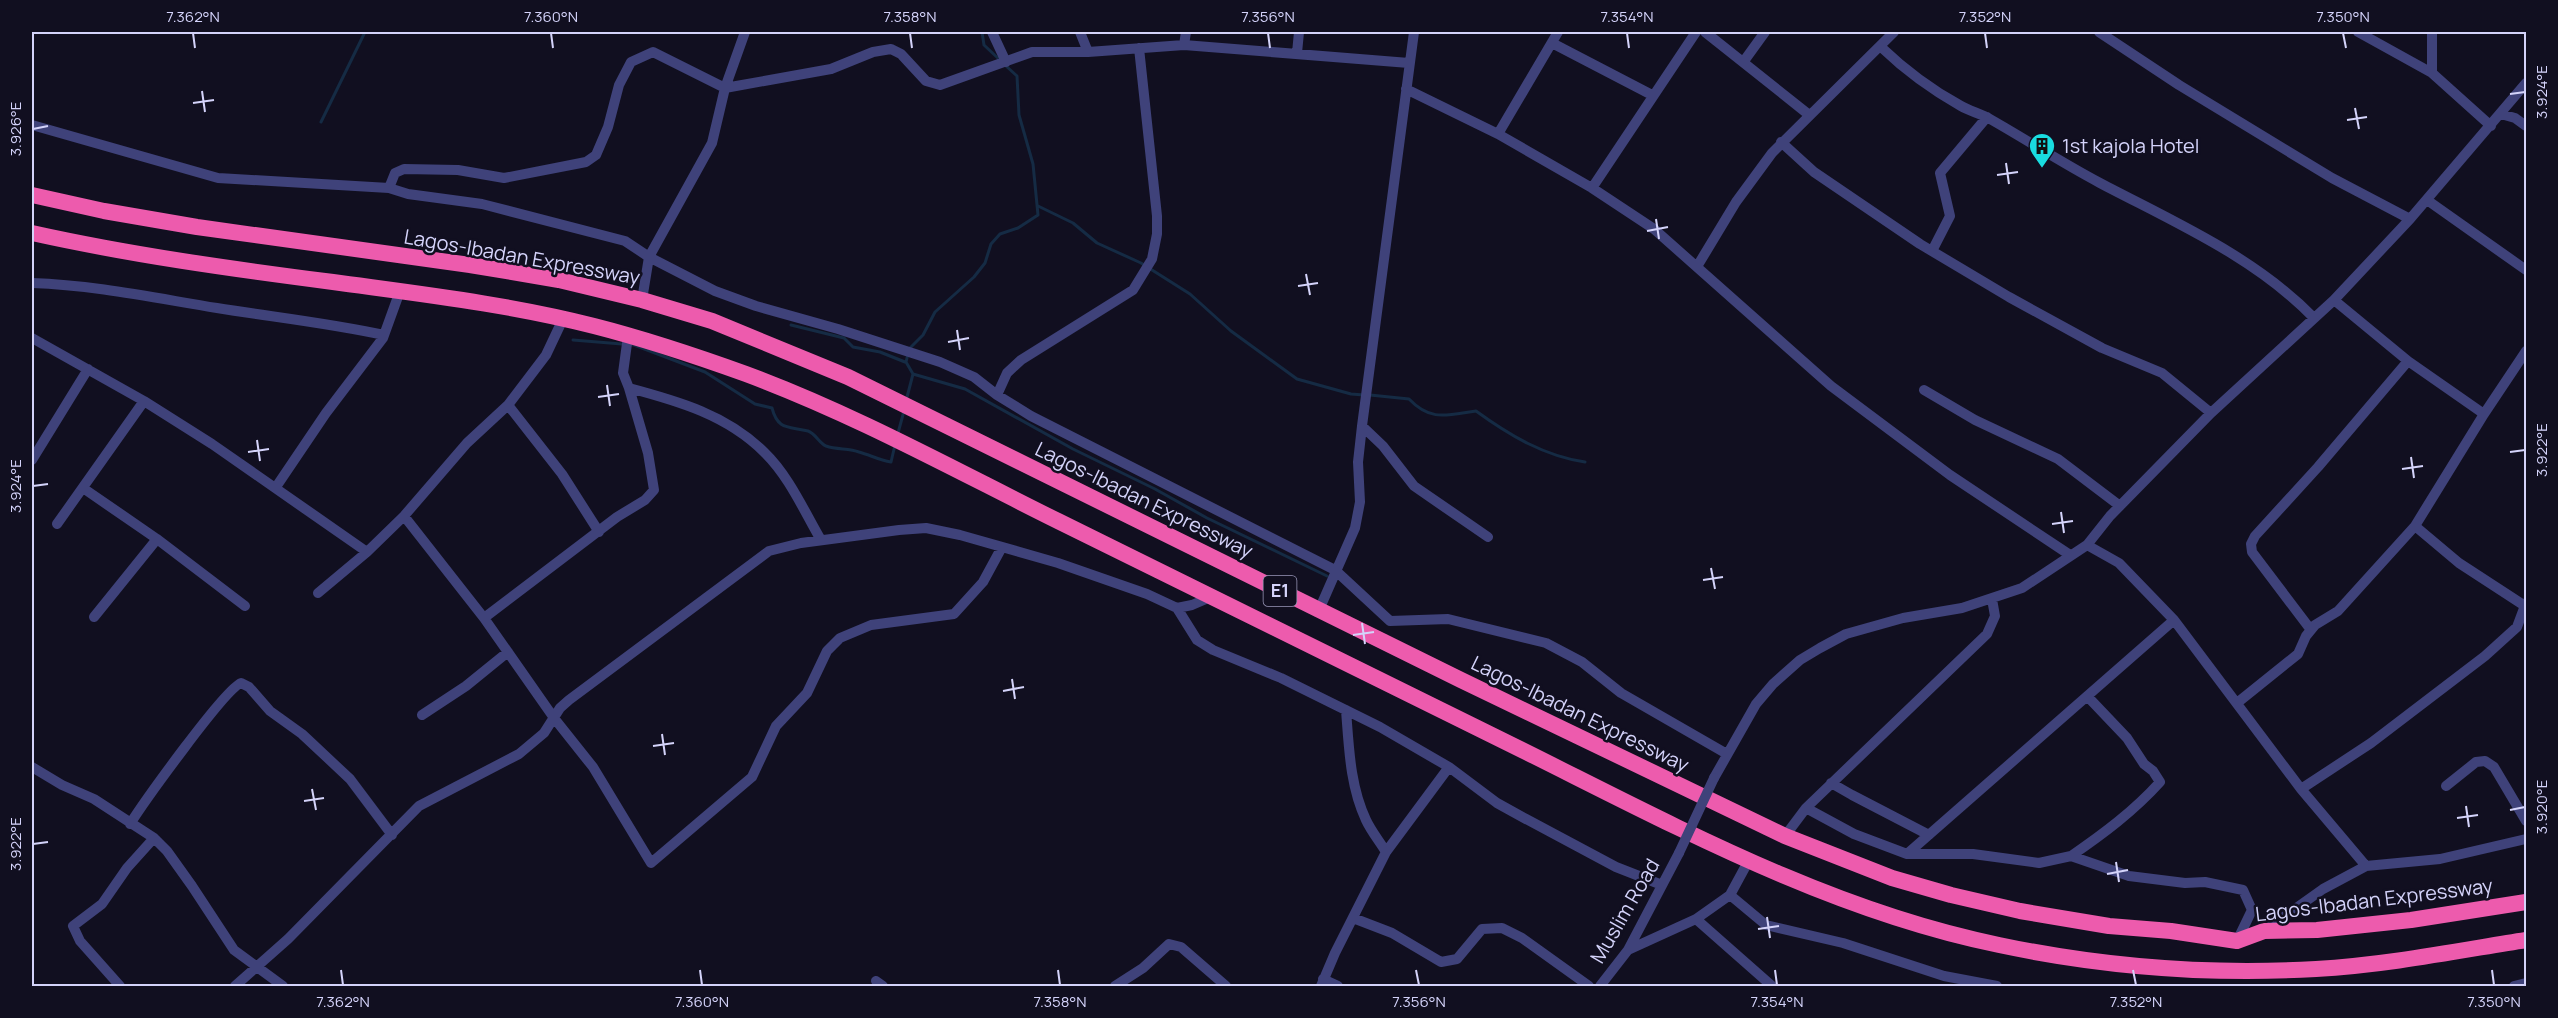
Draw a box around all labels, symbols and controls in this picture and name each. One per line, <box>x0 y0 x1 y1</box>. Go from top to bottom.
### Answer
text: 7.362°N <box>166 6 220 27</box>
text: 7.360°N <box>524 6 578 27</box>
text: 7.358°N <box>883 6 937 27</box>
text: 7.356°N <box>1241 6 1295 27</box>
text: 7.354°N <box>1600 6 1654 27</box>
text: 7.352°N <box>1959 6 2011 27</box>
text: 7.350°N <box>2316 6 2370 27</box>
text: 3.924°E <box>2531 65 2552 119</box>
text: 3.926°E <box>5 102 26 156</box>
building icon: 1st kajola Hotel <box>2027 131 2057 169</box>
place label: 1st kajola Hotel <box>2062 132 2199 159</box>
street label: Lagos-Ibadan Expressway <box>402 222 643 291</box>
text: 3.922°E <box>2531 423 2552 477</box>
street label: Lagos-Ibadan Expressway <box>1031 435 1258 564</box>
text: 3.924°E <box>5 459 26 513</box>
road number: E1 <box>1264 576 1296 606</box>
street label: Lagos-Ibadan Expressway <box>1467 649 1694 778</box>
text: 3.920°E <box>2531 780 2552 834</box>
text: 3.922°E <box>5 817 26 871</box>
street label: Muslim Road <box>1584 853 1665 968</box>
street label: Lagos-Ibadan Expressway <box>2254 871 2495 927</box>
text: 7.362°N <box>316 991 370 1012</box>
text: 7.360°N <box>675 991 729 1012</box>
text: 7.358°N <box>1033 991 1087 1012</box>
text: 7.356°N <box>1392 991 1446 1012</box>
text: 7.354°N <box>1750 991 1804 1012</box>
text: 7.352°N <box>2110 991 2162 1012</box>
text: 7.350°N <box>2467 991 2521 1012</box>

